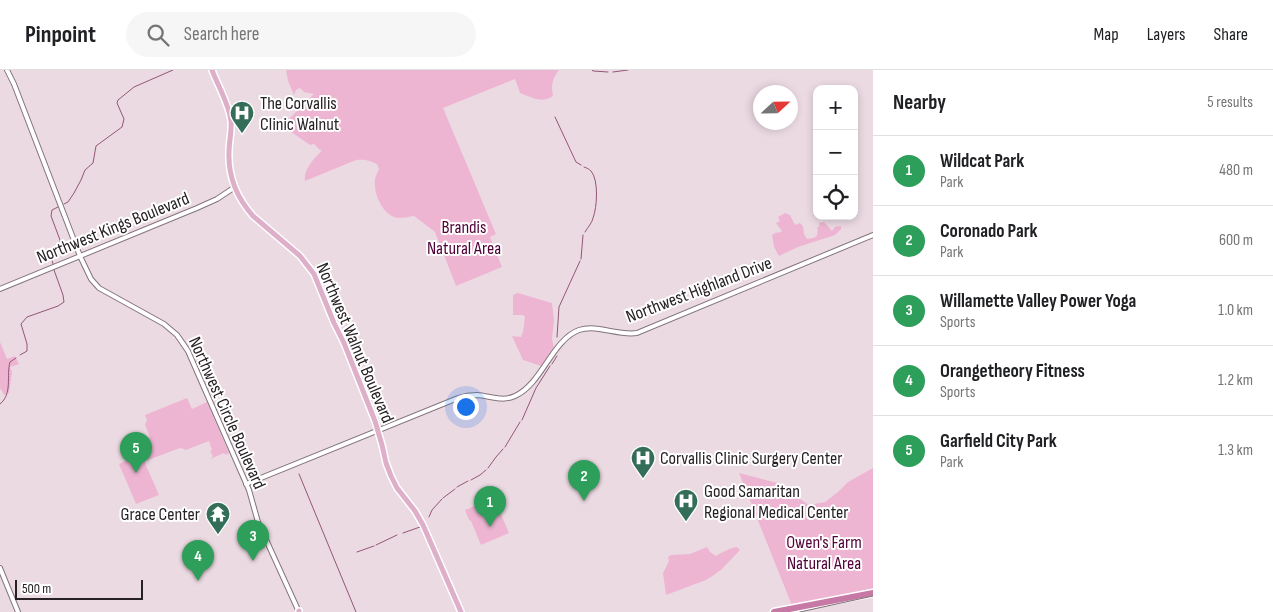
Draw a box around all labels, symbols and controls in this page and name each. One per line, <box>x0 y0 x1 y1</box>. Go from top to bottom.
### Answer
search box <box>126 12 476 57</box>
text: Pinpoint <box>25 20 96 49</box>
icon: search <box>144 21 172 49</box>
text: Search here <box>184 23 259 46</box>
text: Map <box>1094 24 1119 45</box>
text: Layers <box>1147 24 1186 45</box>
text: Share <box>1214 24 1248 45</box>
north arrow <box>753 85 798 130</box>
map controls <box>813 85 858 220</box>
button: + <box>813 85 858 130</box>
text: Nearby <box>893 90 946 115</box>
place label: The Corvallis Clinic Walnut <box>260 93 340 135</box>
text: 5 results <box>1207 93 1253 112</box>
hospital icon: The Corvallis Clinic Walnut <box>229 100 255 134</box>
button: − <box>813 130 858 175</box>
text: Wildcat Park <box>940 150 1024 173</box>
text: 1 <box>906 161 912 180</box>
text: 480 m <box>1219 161 1253 180</box>
text: Park <box>940 173 963 192</box>
button: locate <box>813 175 858 220</box>
street label: Northwest Kings Boulevard <box>34 188 192 268</box>
park label: Brandis Natural Area <box>427 217 501 259</box>
text: Coronado Park <box>940 220 1038 243</box>
text: 2 <box>905 231 913 250</box>
text: 600 m <box>1219 231 1253 250</box>
text: Park <box>940 243 963 262</box>
street label: Northwest Highland Drive <box>623 253 775 327</box>
street label: Northwest Walnut Boulevard <box>312 260 398 426</box>
text: Willamette Valley Power Yoga <box>940 290 1136 313</box>
text: 3 <box>905 301 913 320</box>
text: 1.0 km <box>1218 301 1253 320</box>
text: Sports <box>940 313 975 332</box>
street label: Northwest Circle Boulevard <box>184 334 270 492</box>
text: Orangetheory Fitness <box>940 360 1085 383</box>
text: 4 <box>905 371 913 390</box>
text: 1.2 km <box>1218 371 1253 390</box>
text: Sports <box>940 383 975 402</box>
your location <box>453 394 479 420</box>
text: Garfield City Park <box>940 430 1057 453</box>
pin: 5 <box>120 432 152 473</box>
text: 5 <box>905 441 913 460</box>
text: 1.3 km <box>1218 441 1253 460</box>
hospital icon: Corvallis Clinic Surgery Center <box>630 445 656 479</box>
place label: Corvallis Clinic Surgery Center <box>660 448 842 469</box>
text: Park <box>940 453 963 472</box>
pin: 2 <box>568 460 600 501</box>
place label: Good Samaritan Regional Medical Center <box>704 481 848 523</box>
pin: 1 <box>474 486 506 527</box>
hospital icon: Good Samaritan Regional Medical Center <box>673 488 699 522</box>
temple icon: Grace Center <box>205 501 231 535</box>
place label: Grace Center <box>121 504 200 525</box>
pin: 3 <box>237 520 269 561</box>
park label: Owen's Farm Natural Area <box>786 532 862 574</box>
pin: 4 <box>182 540 214 581</box>
scale bar <box>15 577 142 600</box>
text: 500 m <box>22 580 51 597</box>

